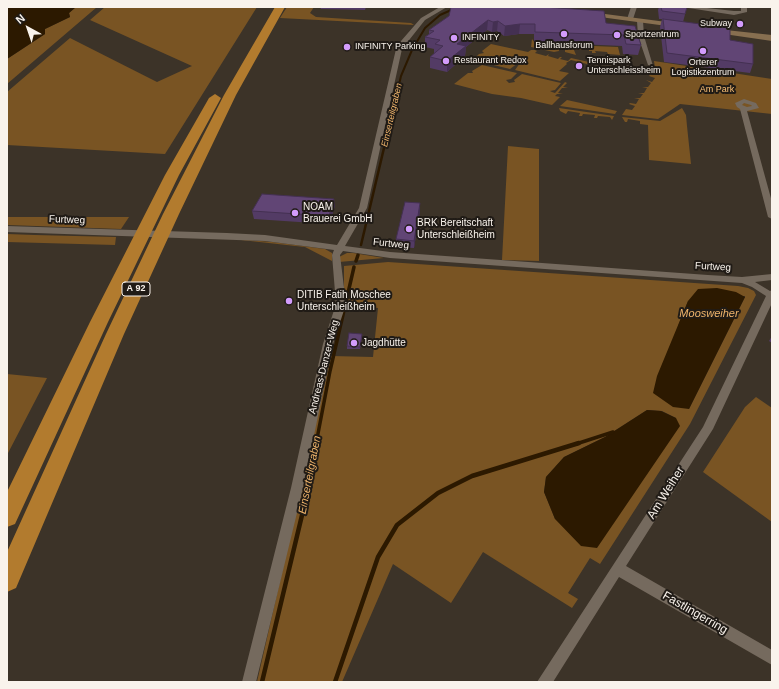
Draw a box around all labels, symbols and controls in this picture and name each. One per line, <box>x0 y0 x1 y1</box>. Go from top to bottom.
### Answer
north arrow <box>8 8 48 48</box>
text: N <box>13 12 27 26</box>
place label: Subway <box>700 19 732 29</box>
marker: Subway <box>735 19 745 29</box>
marker: Ballhausforum <box>559 29 569 39</box>
marker: Sportzentrum <box>612 30 622 40</box>
place label: Sportzentrum <box>625 30 679 40</box>
marker: INFINITY <box>449 33 459 43</box>
place label: INFINITY <box>462 33 499 43</box>
place label: Ballhausforum <box>535 41 593 51</box>
marker: INFINITY Parking <box>342 42 352 52</box>
place label: INFINITY Parking <box>355 42 426 52</box>
marker: Orterer Logistikzentrum <box>698 46 708 56</box>
marker: Restaurant Redox <box>441 56 451 66</box>
place label: Restaurant Redox <box>454 56 527 66</box>
place label: Tennispark Unterschleissheim <box>587 56 661 77</box>
place label: Orterer Logistikzentrum <box>671 58 735 79</box>
marker: Tennispark Unterschleissheim <box>574 61 584 71</box>
water label: Einserteilgraben <box>379 82 405 148</box>
park label: Am Park <box>700 85 734 95</box>
place label: NOAM Brauerei GmbH <box>303 201 372 224</box>
marker: NOAM Brauerei GmbH <box>290 208 300 218</box>
street label: Furtweg <box>49 213 85 227</box>
place label: BRK Bereitschaft Unterschleißheim <box>417 217 495 240</box>
marker: BRK Bereitschaft Unterschleißheim <box>404 224 414 234</box>
street label: Furtweg <box>372 236 410 252</box>
street label: Furtweg <box>695 260 731 274</box>
road number: A 92 <box>122 282 150 296</box>
place label: DITIB Fatih Moschee Unterschleißheim <box>297 289 391 312</box>
marker: DITIB Fatih Moschee Unterschleißheim <box>284 296 294 306</box>
water label: Moosweiher <box>679 307 739 321</box>
street label: Andreas-Danzer-Weg <box>307 319 341 415</box>
place label: Jagdhütte <box>362 337 406 349</box>
marker: Jagdhütte <box>349 338 359 348</box>
water label: Einserteilgraben <box>296 435 324 515</box>
street label: Am Weiher <box>644 464 688 522</box>
street label: Fastlingerring <box>660 589 730 637</box>

